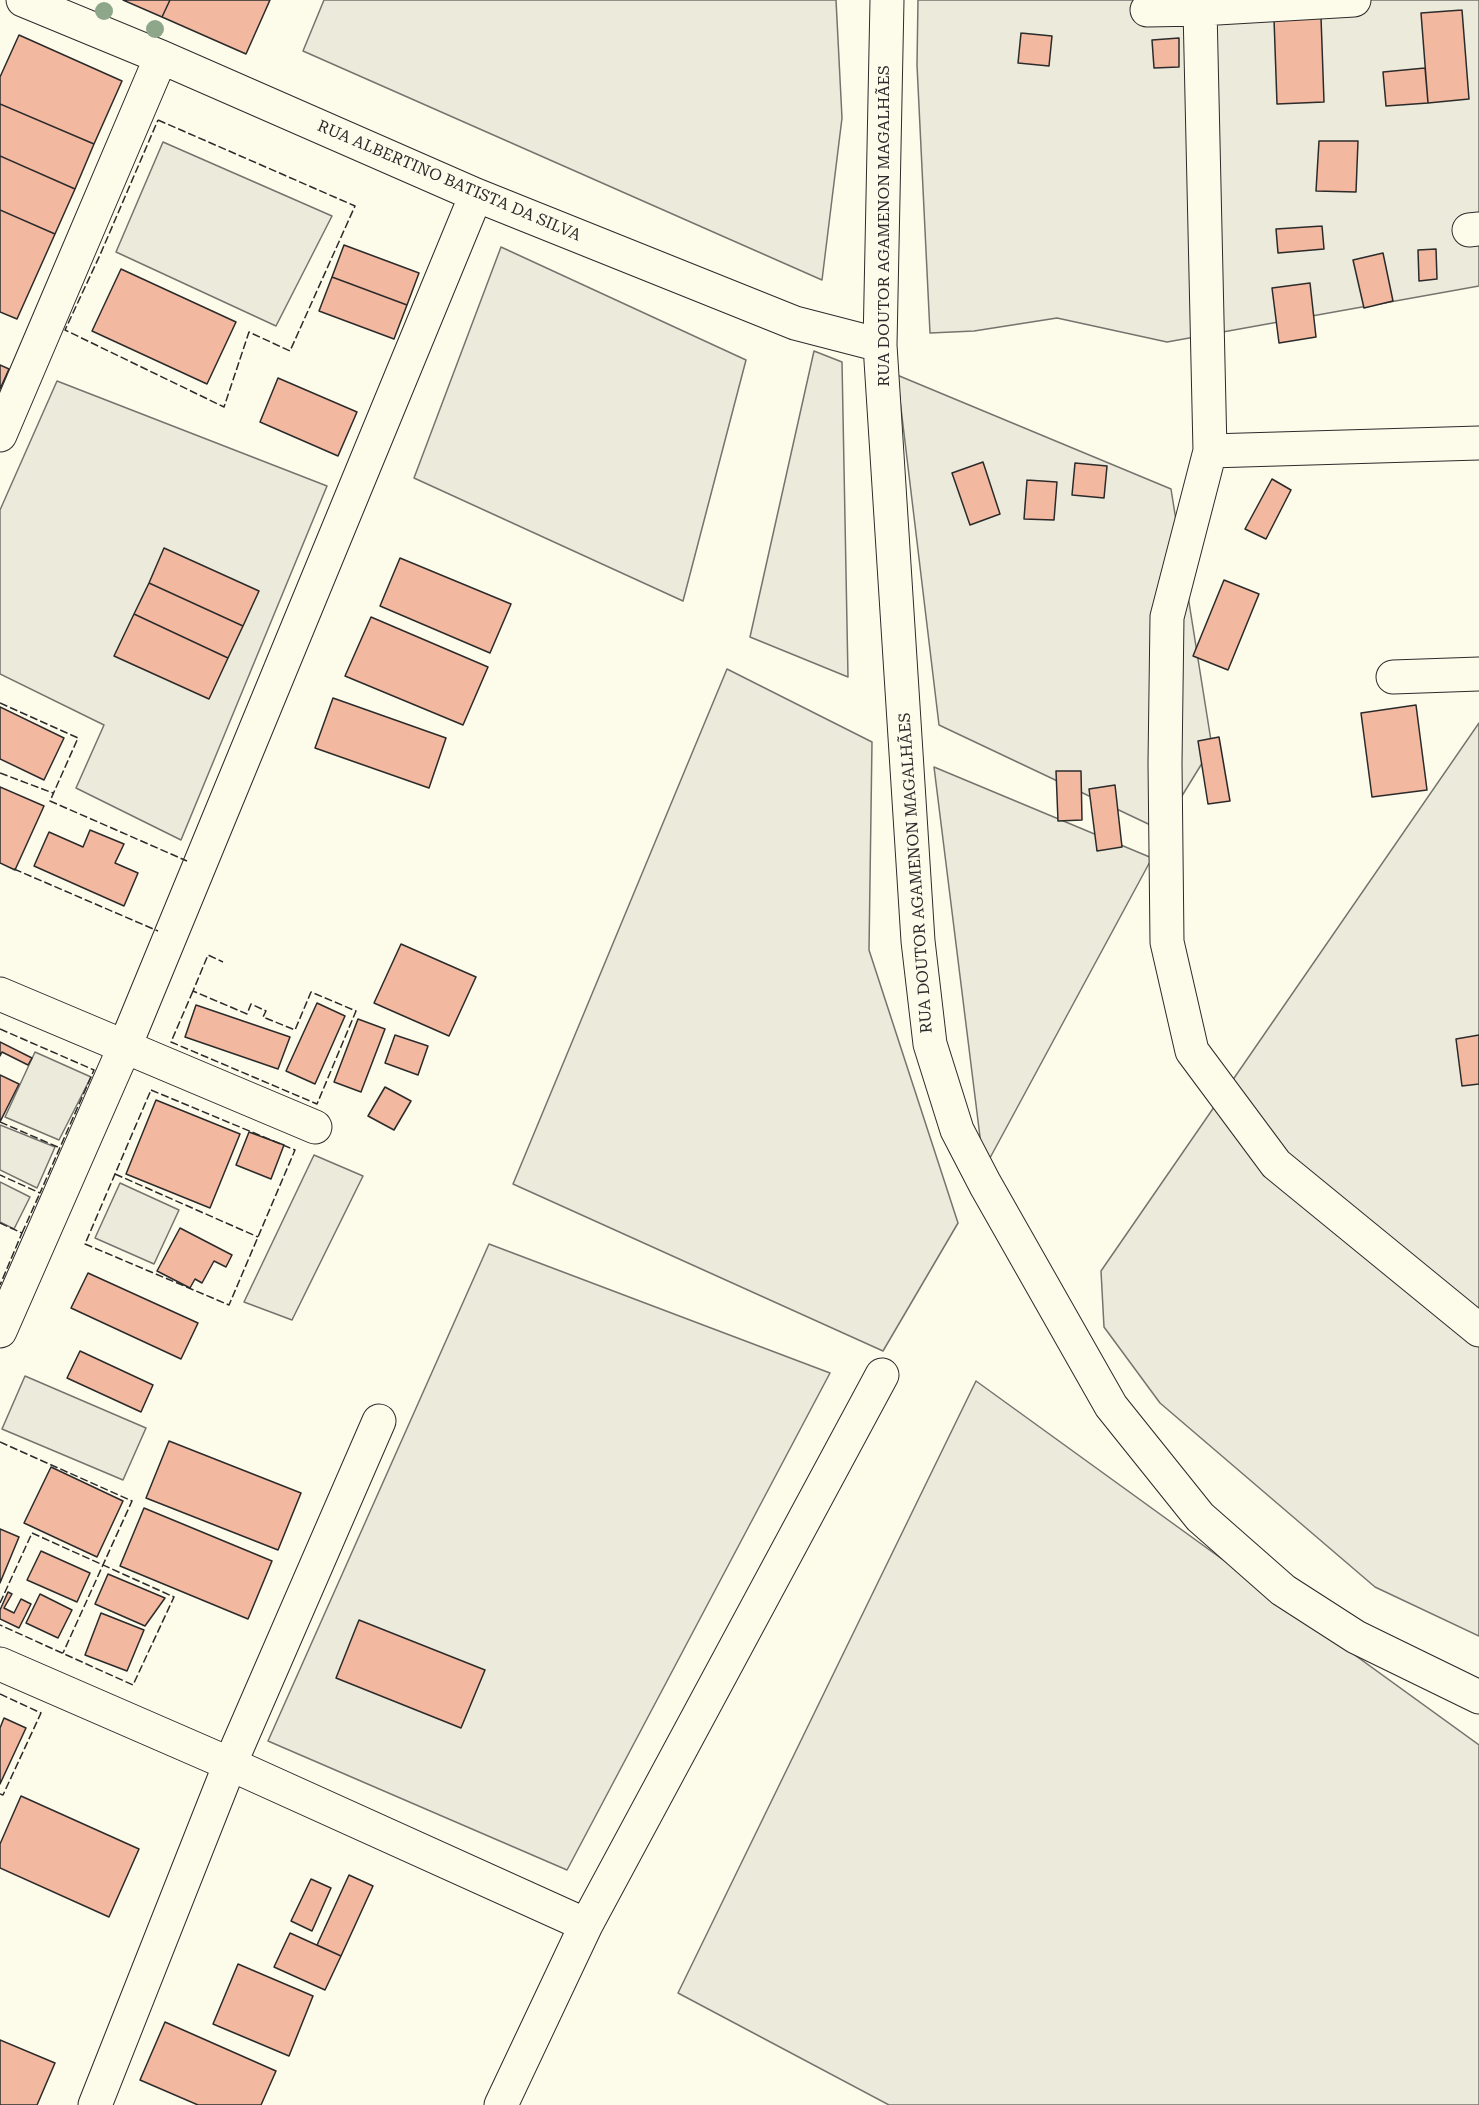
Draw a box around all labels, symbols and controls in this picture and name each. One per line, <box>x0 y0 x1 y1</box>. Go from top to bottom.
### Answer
street label: RUA DOUTOR AGAMENON MAGALHÃES <box>874 65 894 387</box>
street label: RUA ALBERTINO BATISTA DA SILVA <box>314 117 584 245</box>
street label: RUA DOUTOR AGAMENON MAGALHÃES <box>895 712 937 1034</box>

